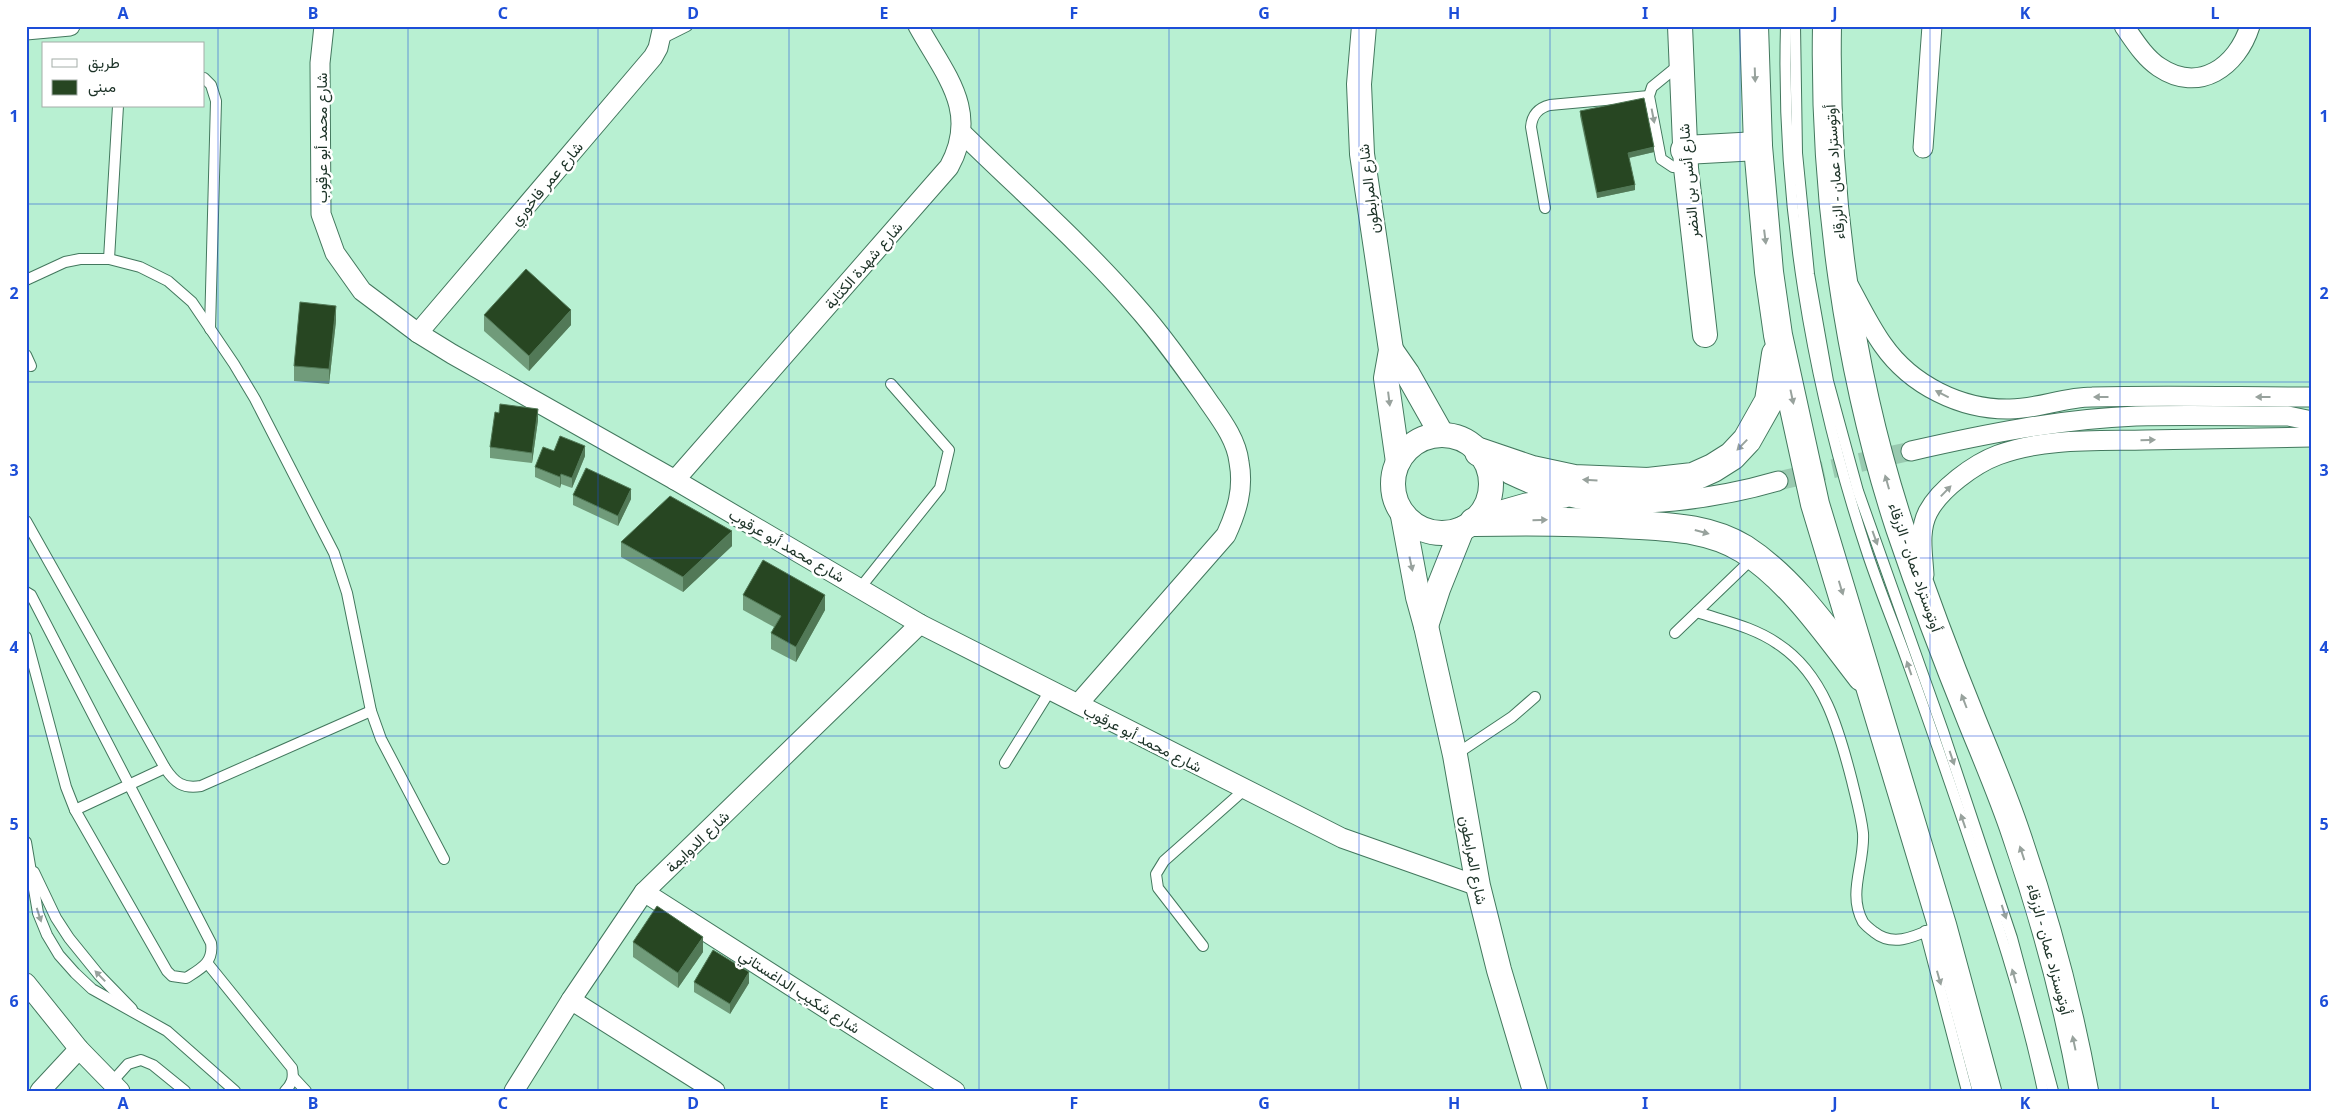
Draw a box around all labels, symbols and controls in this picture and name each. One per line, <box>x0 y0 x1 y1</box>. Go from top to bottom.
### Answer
text: A <box>117 2 129 24</box>
text: B <box>308 2 318 24</box>
text: C <box>498 2 508 24</box>
text: D <box>687 2 699 24</box>
text: E <box>880 2 889 24</box>
text: F <box>1070 2 1078 24</box>
text: G <box>1258 2 1270 24</box>
text: H <box>1448 2 1460 24</box>
text: I <box>1642 2 1648 24</box>
text: J <box>1830 2 1838 24</box>
text: K <box>2020 2 2031 24</box>
text: L <box>2211 2 2220 24</box>
legend <box>42 42 205 108</box>
text: طريق <box>88 52 120 73</box>
one-way arrow <box>1752 67 1760 83</box>
street label: شارع محمد أبو عرقوب <box>311 73 333 203</box>
text: مبنى <box>88 76 116 97</box>
street label: أوتوستراد عمان - الزرقاء <box>1819 103 1849 240</box>
text: 1 <box>9 105 19 127</box>
text: 1 <box>2319 105 2329 127</box>
one-way arrow <box>1649 109 1657 124</box>
street label: شارع أنس بن النضر <box>1673 123 1705 240</box>
street label: شارع عمر فاخوري <box>505 137 590 232</box>
street label: شارع المرابطون <box>1353 143 1385 235</box>
street label: شارع شهدة الكتابة <box>820 217 908 314</box>
one-way arrow <box>1761 229 1769 245</box>
text: 2 <box>9 282 19 304</box>
text: 2 <box>2319 282 2329 304</box>
one-way arrow <box>1788 390 1796 405</box>
one-way arrow <box>1934 390 1949 398</box>
one-way arrow <box>1385 391 1393 407</box>
one-way arrow <box>2092 393 2108 401</box>
one-way arrow <box>2255 393 2271 401</box>
one-way arrow <box>2140 435 2156 443</box>
one-way arrow <box>1736 439 1748 451</box>
text: 3 <box>9 459 19 481</box>
text: 3 <box>2319 459 2329 481</box>
one-way arrow <box>1883 474 1891 489</box>
one-way arrow <box>1582 475 1598 483</box>
one-way arrow <box>1940 485 1952 497</box>
street label: أوتوستراد عمان - الزرقاء <box>1885 500 1948 635</box>
street label: شارع محمد أبو عرقوب <box>724 504 849 588</box>
one-way arrow <box>1533 516 1549 524</box>
one-way arrow <box>1695 528 1710 536</box>
one-way arrow <box>1871 531 1879 546</box>
one-way arrow <box>1407 556 1415 572</box>
one-way arrow <box>1838 581 1845 596</box>
text: 4 <box>9 636 19 658</box>
text: 4 <box>2319 636 2329 658</box>
one-way arrow <box>1905 660 1913 675</box>
one-way arrow <box>1960 693 1968 708</box>
street label: شارع محمد أبو عرقوب <box>1079 699 1206 778</box>
one-way arrow <box>1949 750 1956 765</box>
street label: شارع الدوايمة <box>661 806 735 878</box>
text: 5 <box>9 813 19 835</box>
text: 5 <box>2319 813 2329 835</box>
street label: شارع المرابطون <box>1454 814 1492 907</box>
one-way arrow <box>1959 814 1966 829</box>
one-way arrow <box>2018 845 2026 860</box>
street label: أوتوستراد عمان - الزرقاء <box>2023 881 2077 1017</box>
one-way arrow <box>2001 904 2008 919</box>
one-way arrow <box>36 907 44 922</box>
street label: شارع شكيب الداغستاني <box>734 944 864 1041</box>
one-way arrow <box>2010 968 2018 983</box>
one-way arrow <box>94 970 106 982</box>
one-way arrow <box>1935 971 1943 986</box>
text: 6 <box>9 990 19 1012</box>
text: 6 <box>2319 990 2329 1012</box>
one-way arrow <box>2070 1034 2078 1050</box>
text: A <box>117 1092 129 1114</box>
text: B <box>308 1092 318 1114</box>
text: C <box>498 1092 508 1114</box>
text: D <box>687 1092 699 1114</box>
text: E <box>880 1092 889 1114</box>
text: F <box>1070 1092 1078 1114</box>
text: G <box>1258 1092 1270 1114</box>
text: H <box>1448 1092 1460 1114</box>
text: I <box>1642 1092 1648 1114</box>
text: J <box>1830 1092 1838 1114</box>
text: K <box>2020 1092 2031 1114</box>
text: L <box>2211 1092 2220 1114</box>

